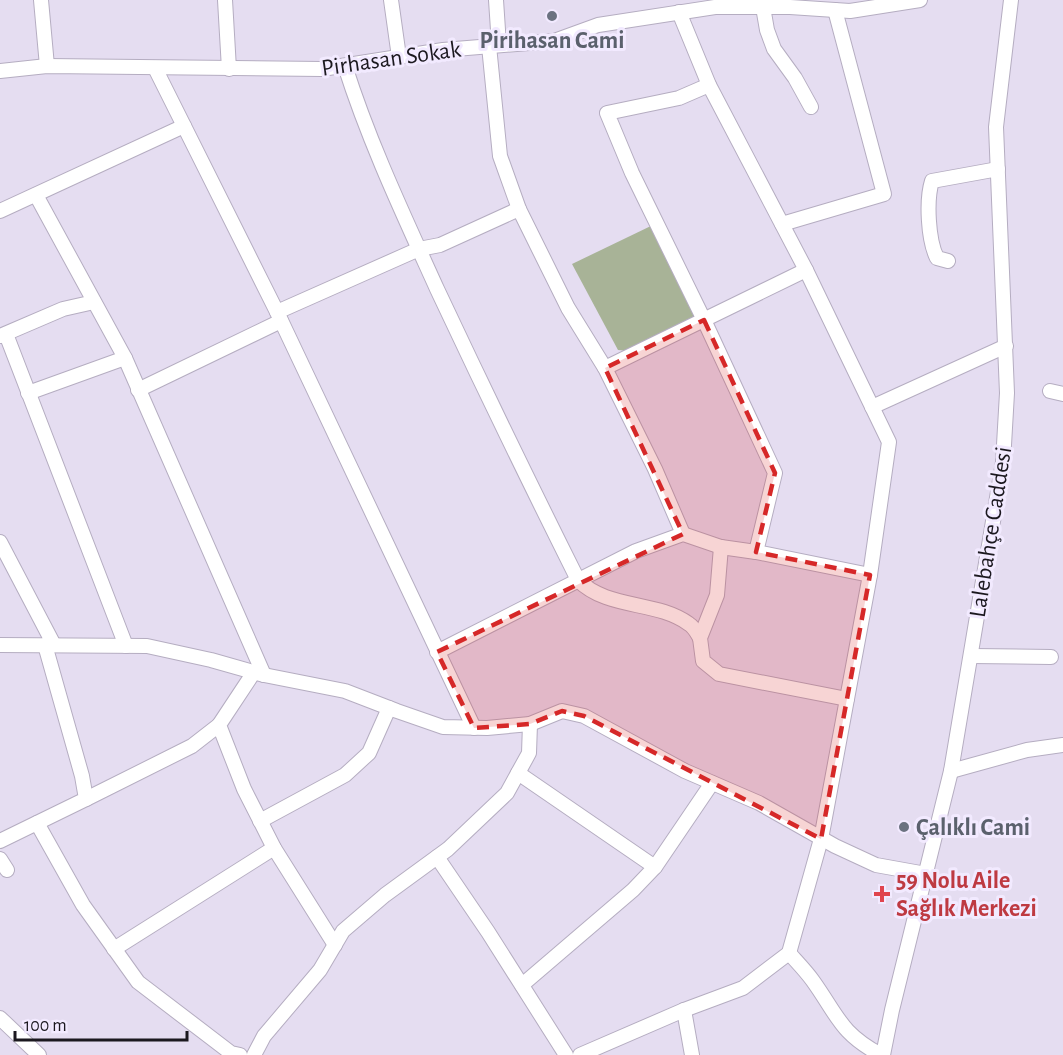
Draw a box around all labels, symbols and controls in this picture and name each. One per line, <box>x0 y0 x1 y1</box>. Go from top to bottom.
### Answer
marker: Pirihasan Cami <box>545 9 559 23</box>
place label: Pirihasan Cami <box>480 29 624 53</box>
street label: Pirhasan Sokak <box>320 37 463 81</box>
street label: Lalebahçe Caddesi <box>966 445 1016 619</box>
place label: Çalıklı Cami <box>916 816 1030 840</box>
marker: Çalıklı Cami <box>897 820 911 834</box>
place label: 59 Nolu Aile Sağlık Merkezi <box>896 869 1037 921</box>
marker: 59 Nolu Aile Sağlık Merkezi <box>873 885 891 903</box>
scale bar <box>15 1004 188 1042</box>
text: 100 m <box>24 1017 67 1035</box>

